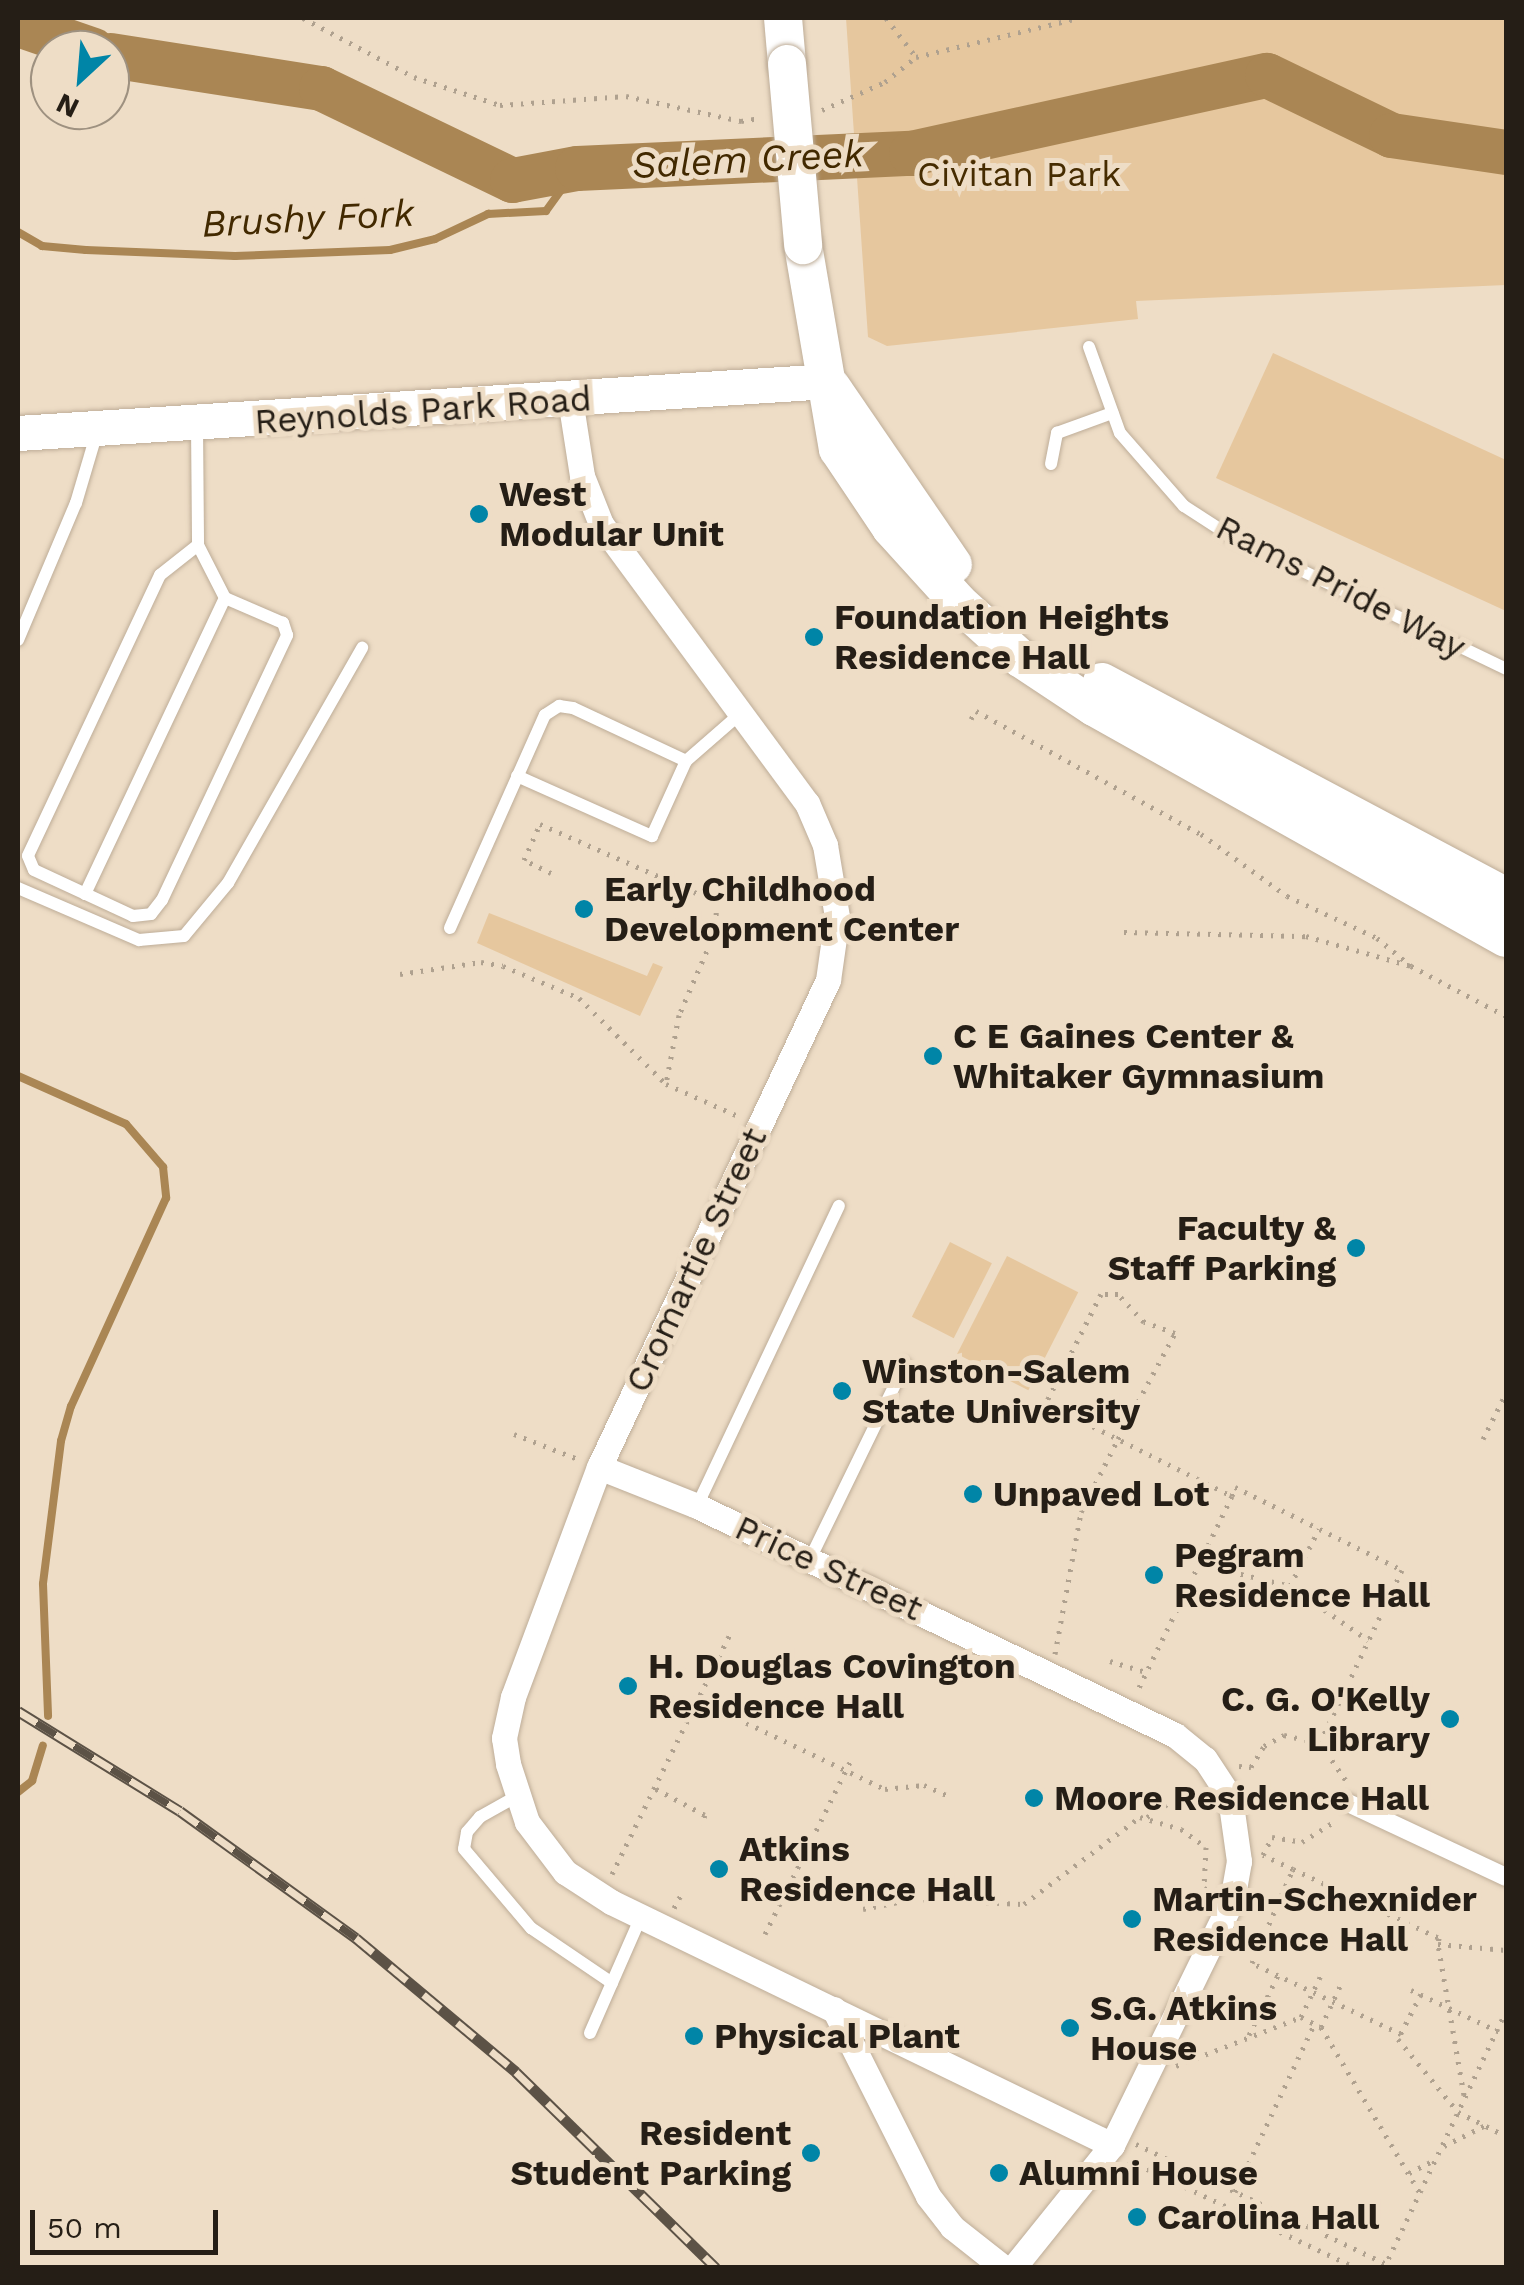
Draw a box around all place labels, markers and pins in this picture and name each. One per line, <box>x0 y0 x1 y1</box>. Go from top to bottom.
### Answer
place label: West Modular Unit <box>499 473 724 555</box>
marker: West Modular Unit <box>468 503 490 525</box>
place label: Foundation Heights Residence Hall <box>834 596 1169 678</box>
marker: Foundation Heights Residence Hall <box>803 626 825 648</box>
place label: Early Childhood Development Center <box>604 868 959 950</box>
marker: Early Childhood Development Center <box>573 898 595 920</box>
place label: C E Gaines Center & Whitaker Gymnasium <box>953 1015 1325 1097</box>
marker: C E Gaines Center & Whitaker Gymnasium <box>922 1045 944 1067</box>
place label: Faculty & Staff Parking <box>1107 1207 1336 1289</box>
marker: Faculty & Staff Parking <box>1345 1237 1367 1259</box>
place label: Winston-Salem State University <box>862 1350 1140 1432</box>
marker: Winston-Salem State University <box>831 1380 853 1402</box>
place label: Unpaved Lot <box>993 1473 1209 1515</box>
marker: Unpaved Lot <box>962 1483 984 1505</box>
place label: Pegram Residence Hall <box>1174 1534 1430 1616</box>
marker: Pegram Residence Hall <box>1143 1564 1165 1586</box>
place label: H. Douglas Covington Residence Hall <box>648 1645 1016 1727</box>
marker: H. Douglas Covington Residence Hall <box>617 1675 639 1697</box>
place label: C. G. O'Kelly Library <box>1221 1678 1430 1760</box>
marker: C. G. O'Kelly Library <box>1439 1708 1461 1730</box>
place label: Moore Residence Hall <box>1054 1777 1429 1819</box>
marker: Moore Residence Hall <box>1023 1787 1045 1809</box>
place label: Atkins Residence Hall <box>739 1828 995 1910</box>
marker: Atkins Residence Hall <box>708 1858 730 1880</box>
place label: Martin-Schexnider Residence Hall <box>1152 1878 1477 1960</box>
marker: Martin-Schexnider Residence Hall <box>1121 1908 1143 1930</box>
place label: S.G. Atkins House <box>1090 1987 1278 2069</box>
place label: Physical Plant <box>714 2015 960 2057</box>
marker: S.G. Atkins House <box>1059 2017 1081 2039</box>
marker: Physical Plant <box>683 2025 705 2047</box>
place label: Resident Student Parking <box>510 2112 791 2194</box>
marker: Resident Student Parking <box>800 2142 822 2164</box>
place label: Alumni House <box>1019 2152 1258 2194</box>
marker: Alumni House <box>988 2162 1010 2184</box>
place label: Carolina Hall <box>1157 2196 1380 2238</box>
marker: Carolina Hall <box>1126 2206 1148 2228</box>

